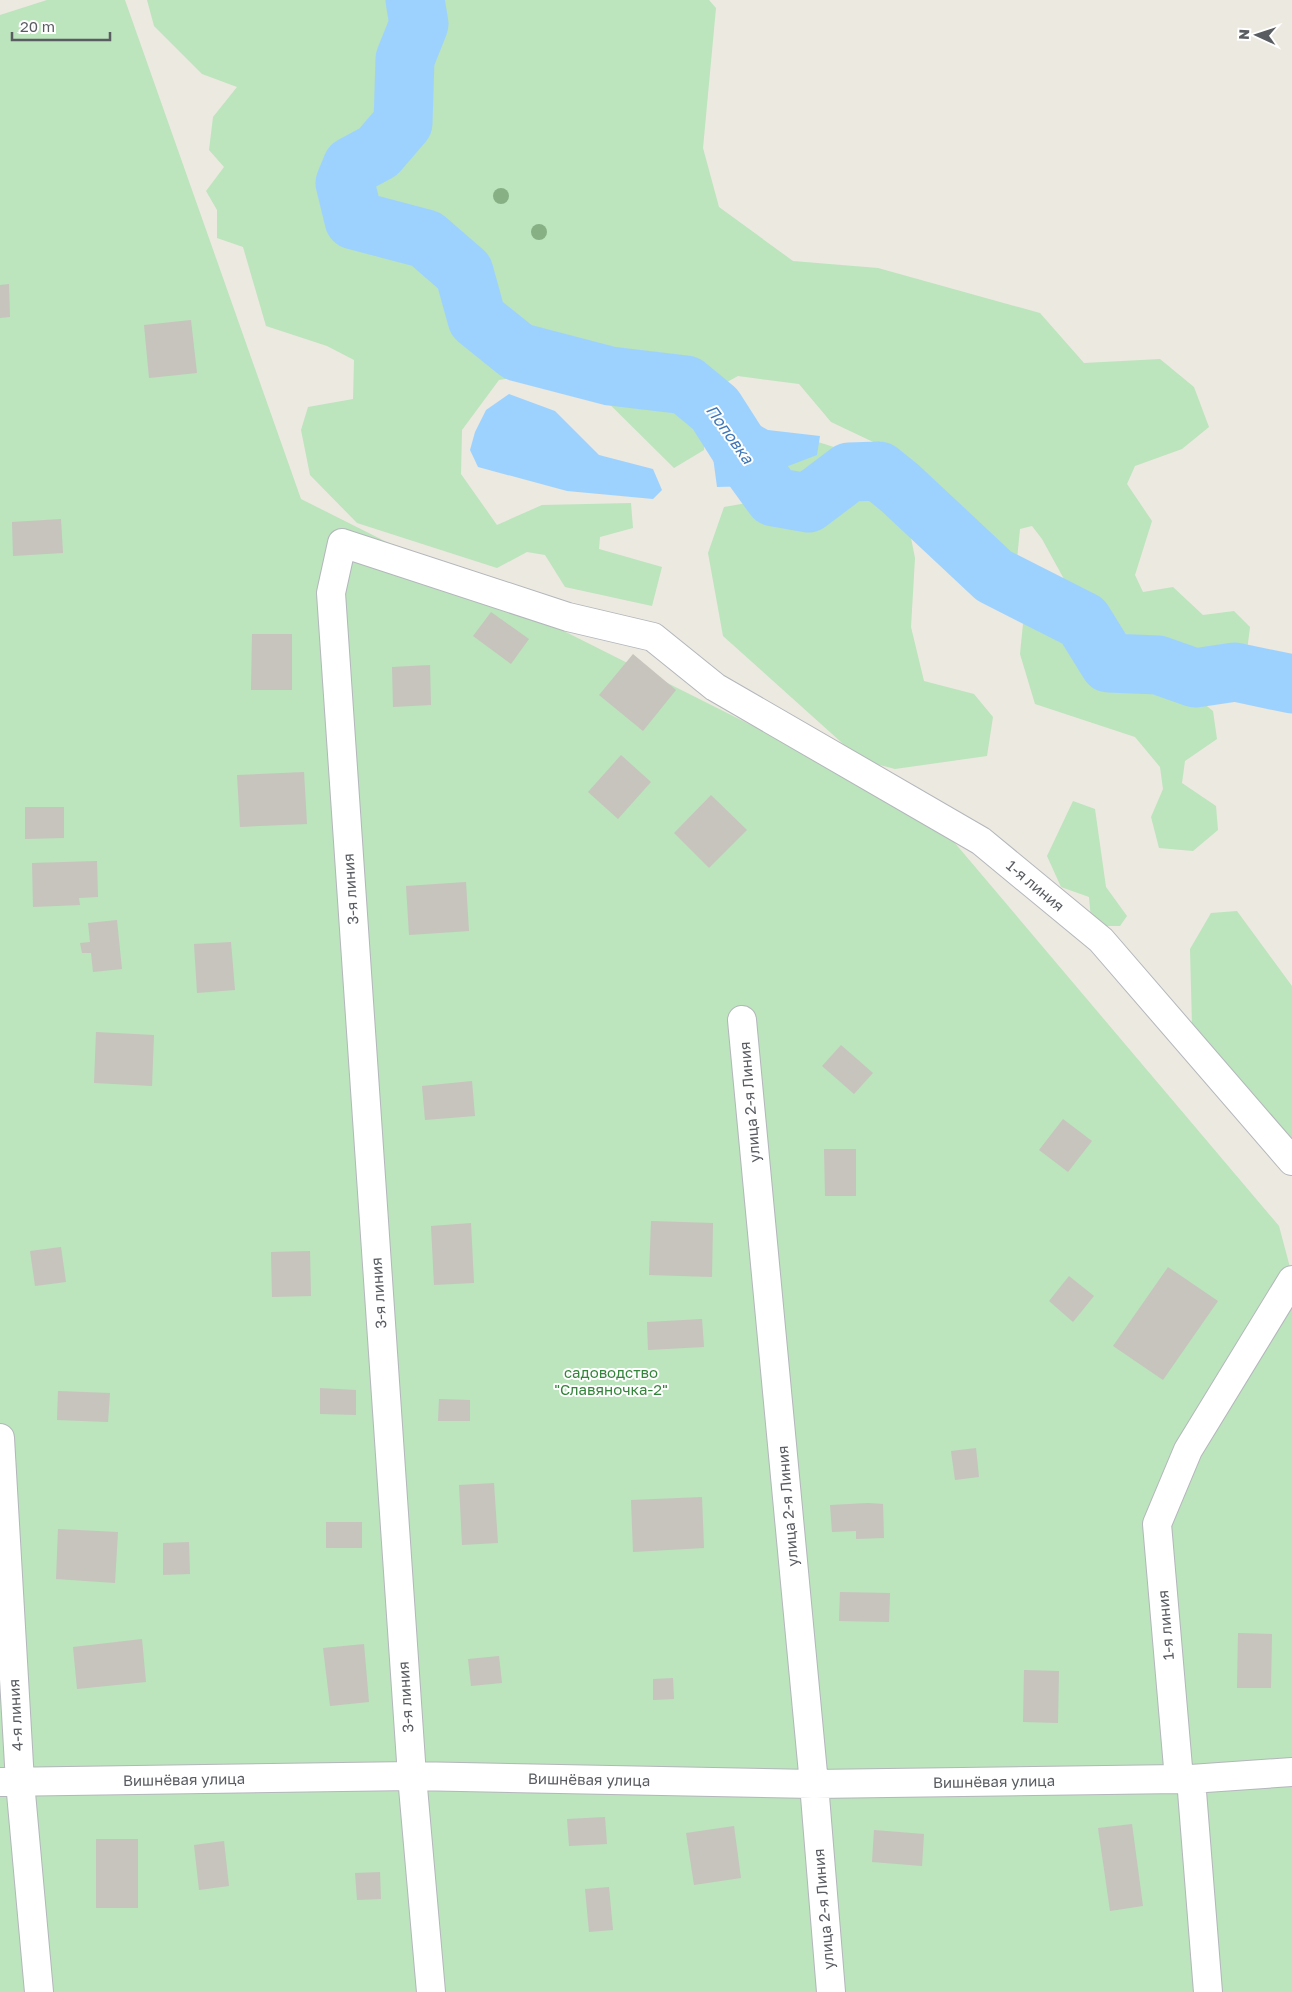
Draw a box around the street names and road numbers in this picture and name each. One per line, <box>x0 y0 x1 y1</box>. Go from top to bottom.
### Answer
street label: 3-я линия <box>339 853 361 925</box>
street label: 1-я линия <box>1003 856 1068 915</box>
street label: улица 2-я Линия <box>735 1041 763 1163</box>
street label: 3-я линия <box>367 1257 389 1329</box>
street label: улица 2-я Линия <box>773 1445 801 1567</box>
street label: 1-я линия <box>1153 1589 1177 1661</box>
street label: 3-я линия <box>394 1661 416 1733</box>
street label: 4-я линия <box>4 1679 26 1751</box>
street label: Вишнёвая улица <box>123 1769 245 1789</box>
street label: Вишнёвая улица <box>528 1769 650 1789</box>
street label: Вишнёвая улица <box>933 1771 1055 1791</box>
street label: улица 2-я Линия <box>809 1848 837 1970</box>

